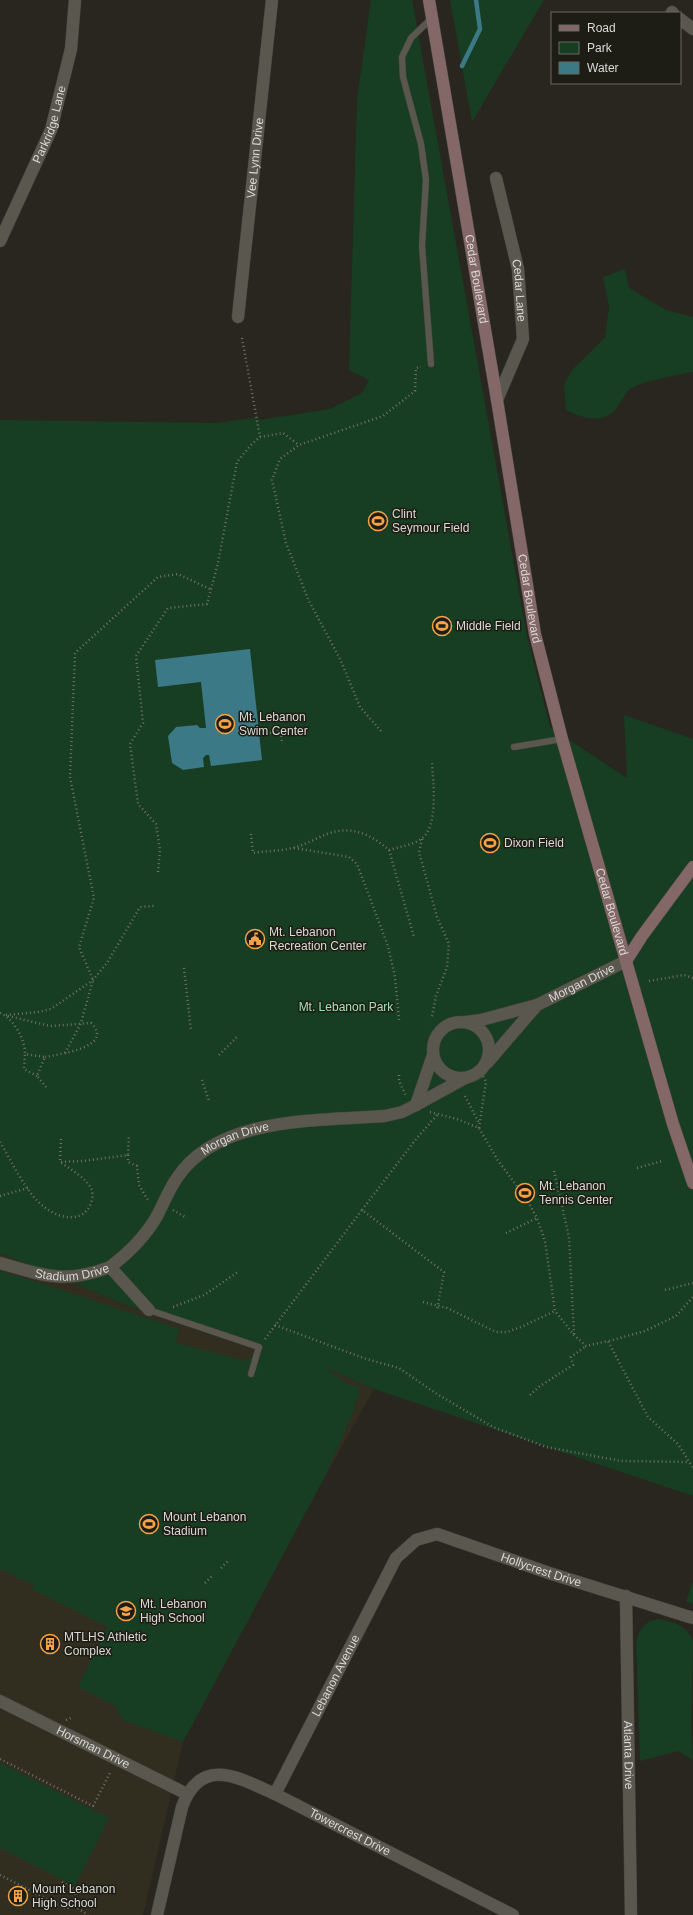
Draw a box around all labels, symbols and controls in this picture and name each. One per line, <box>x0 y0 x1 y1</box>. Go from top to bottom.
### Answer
legend <box>551 12 681 84</box>
text: Road <box>587 21 616 35</box>
text: Park <box>587 41 613 55</box>
text: Water <box>587 61 619 75</box>
street label: Parkridge Lane <box>30 84 69 166</box>
street label: Vee Lynn Drive <box>244 117 266 199</box>
street label: Cedar Boulevard <box>462 233 491 325</box>
street label: Cedar Lane <box>509 258 529 322</box>
place label: Clint Seymour Field <box>392 507 469 535</box>
sports icon: Clint Seymour Field <box>367 510 389 532</box>
street label: Cedar Boulevard <box>515 553 544 645</box>
sports icon: Middle Field <box>431 615 453 637</box>
place label: Middle Field <box>456 619 521 633</box>
place label: Mt. Lebanon Swim Center <box>239 710 308 738</box>
sports icon: Mt. Lebanon Swim Center <box>214 713 236 735</box>
sports icon: Dixon Field <box>479 832 501 854</box>
place label: Dixon Field <box>504 836 564 850</box>
street label: Cedar Boulevard <box>593 866 631 957</box>
place label: Mt. Lebanon Recreation Center <box>269 925 366 953</box>
public building icon: Mt. Lebanon Recreation Center <box>244 928 266 950</box>
street label: Morgan Drive <box>546 960 617 1005</box>
park label: Mt. Lebanon Park <box>299 1000 394 1014</box>
street label: Morgan Drive <box>198 1119 270 1158</box>
place label: Mt. Lebanon Tennis Center <box>539 1179 613 1207</box>
sports icon: Mt. Lebanon Tennis Center <box>514 1182 536 1204</box>
street label: Stadium Drive <box>34 1261 111 1284</box>
place label: Mount Lebanon Stadium <box>163 1510 246 1538</box>
sports icon: Mount Lebanon Stadium <box>138 1513 160 1535</box>
street label: Hollycrest Drive <box>499 1550 583 1590</box>
place label: Mt. Lebanon High School <box>140 1597 207 1625</box>
school or university icon: Mt. Lebanon High School <box>115 1600 137 1622</box>
place label: MTLHS Athletic Complex <box>64 1630 147 1658</box>
street label: Lebanon Avenue <box>309 1632 363 1719</box>
building icon: MTLHS Athletic Complex <box>39 1633 61 1655</box>
street label: Atlanta Drive <box>621 1720 636 1790</box>
street label: Horsman Drive <box>54 1723 132 1772</box>
street label: Towercrest Drive <box>307 1806 393 1859</box>
place label: Mount Lebanon High School <box>32 1882 115 1910</box>
building icon: Mount Lebanon High School <box>7 1885 29 1907</box>

